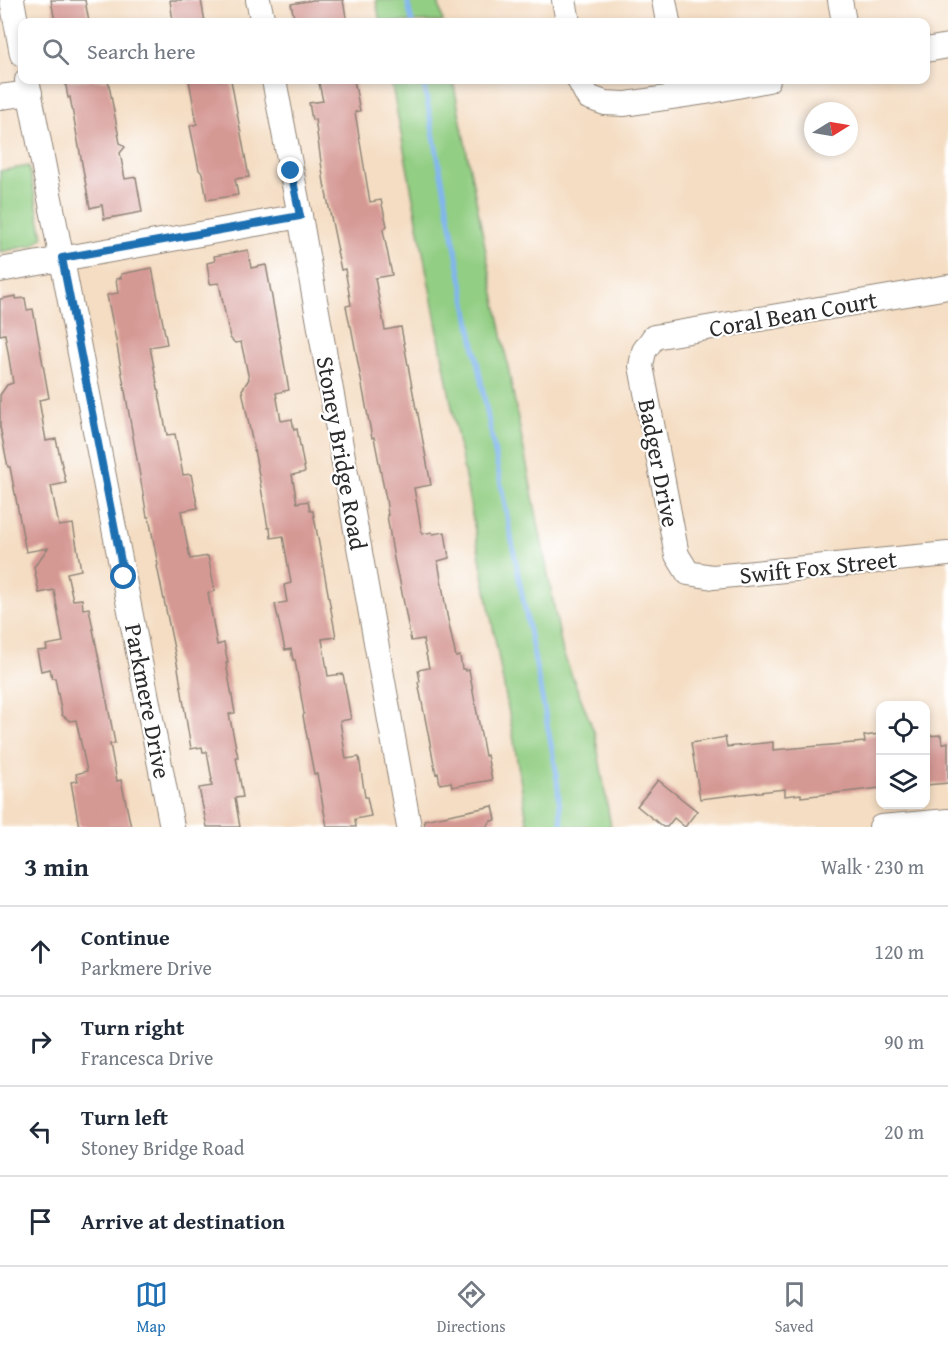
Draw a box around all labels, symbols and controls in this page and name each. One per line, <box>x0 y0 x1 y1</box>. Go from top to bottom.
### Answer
search box <box>18 18 930 84</box>
icon: search <box>39 35 72 68</box>
text: Search here <box>87 35 196 67</box>
north arrow <box>804 102 858 156</box>
route end <box>277 157 303 183</box>
street label: Coral Bean Court <box>706 282 880 346</box>
street label: Stoney Bridge Road <box>308 353 376 553</box>
street label: Badger Drive <box>629 396 689 530</box>
street label: Swift Fox Street <box>738 541 899 593</box>
route start <box>110 563 136 589</box>
street label: Parkmere Drive <box>116 621 180 781</box>
map controls <box>876 701 930 809</box>
button: locate <box>876 701 930 755</box>
button: layers <box>876 755 930 809</box>
text: 3 min <box>24 847 89 886</box>
text: Walk · 230 m <box>821 852 924 881</box>
text: Continue <box>81 921 170 953</box>
icon: ahead <box>24 935 57 968</box>
text: 120 m <box>874 937 924 966</box>
text: Parkmere Drive <box>81 953 212 982</box>
text: Turn right <box>81 1011 184 1043</box>
icon: right <box>24 1025 57 1058</box>
text: 90 m <box>884 1027 924 1056</box>
text: Francesca Drive <box>81 1043 213 1072</box>
text: Turn left <box>81 1101 168 1133</box>
icon: left <box>24 1115 57 1148</box>
text: 20 m <box>884 1117 924 1146</box>
text: Stoney Bridge Road <box>81 1133 244 1162</box>
icon: arrive <box>24 1205 57 1238</box>
text: Arrive at destination <box>81 1205 285 1237</box>
tab: Map <box>135 1278 168 1338</box>
tab: Directions <box>437 1278 506 1338</box>
tab: Saved <box>775 1278 813 1338</box>

